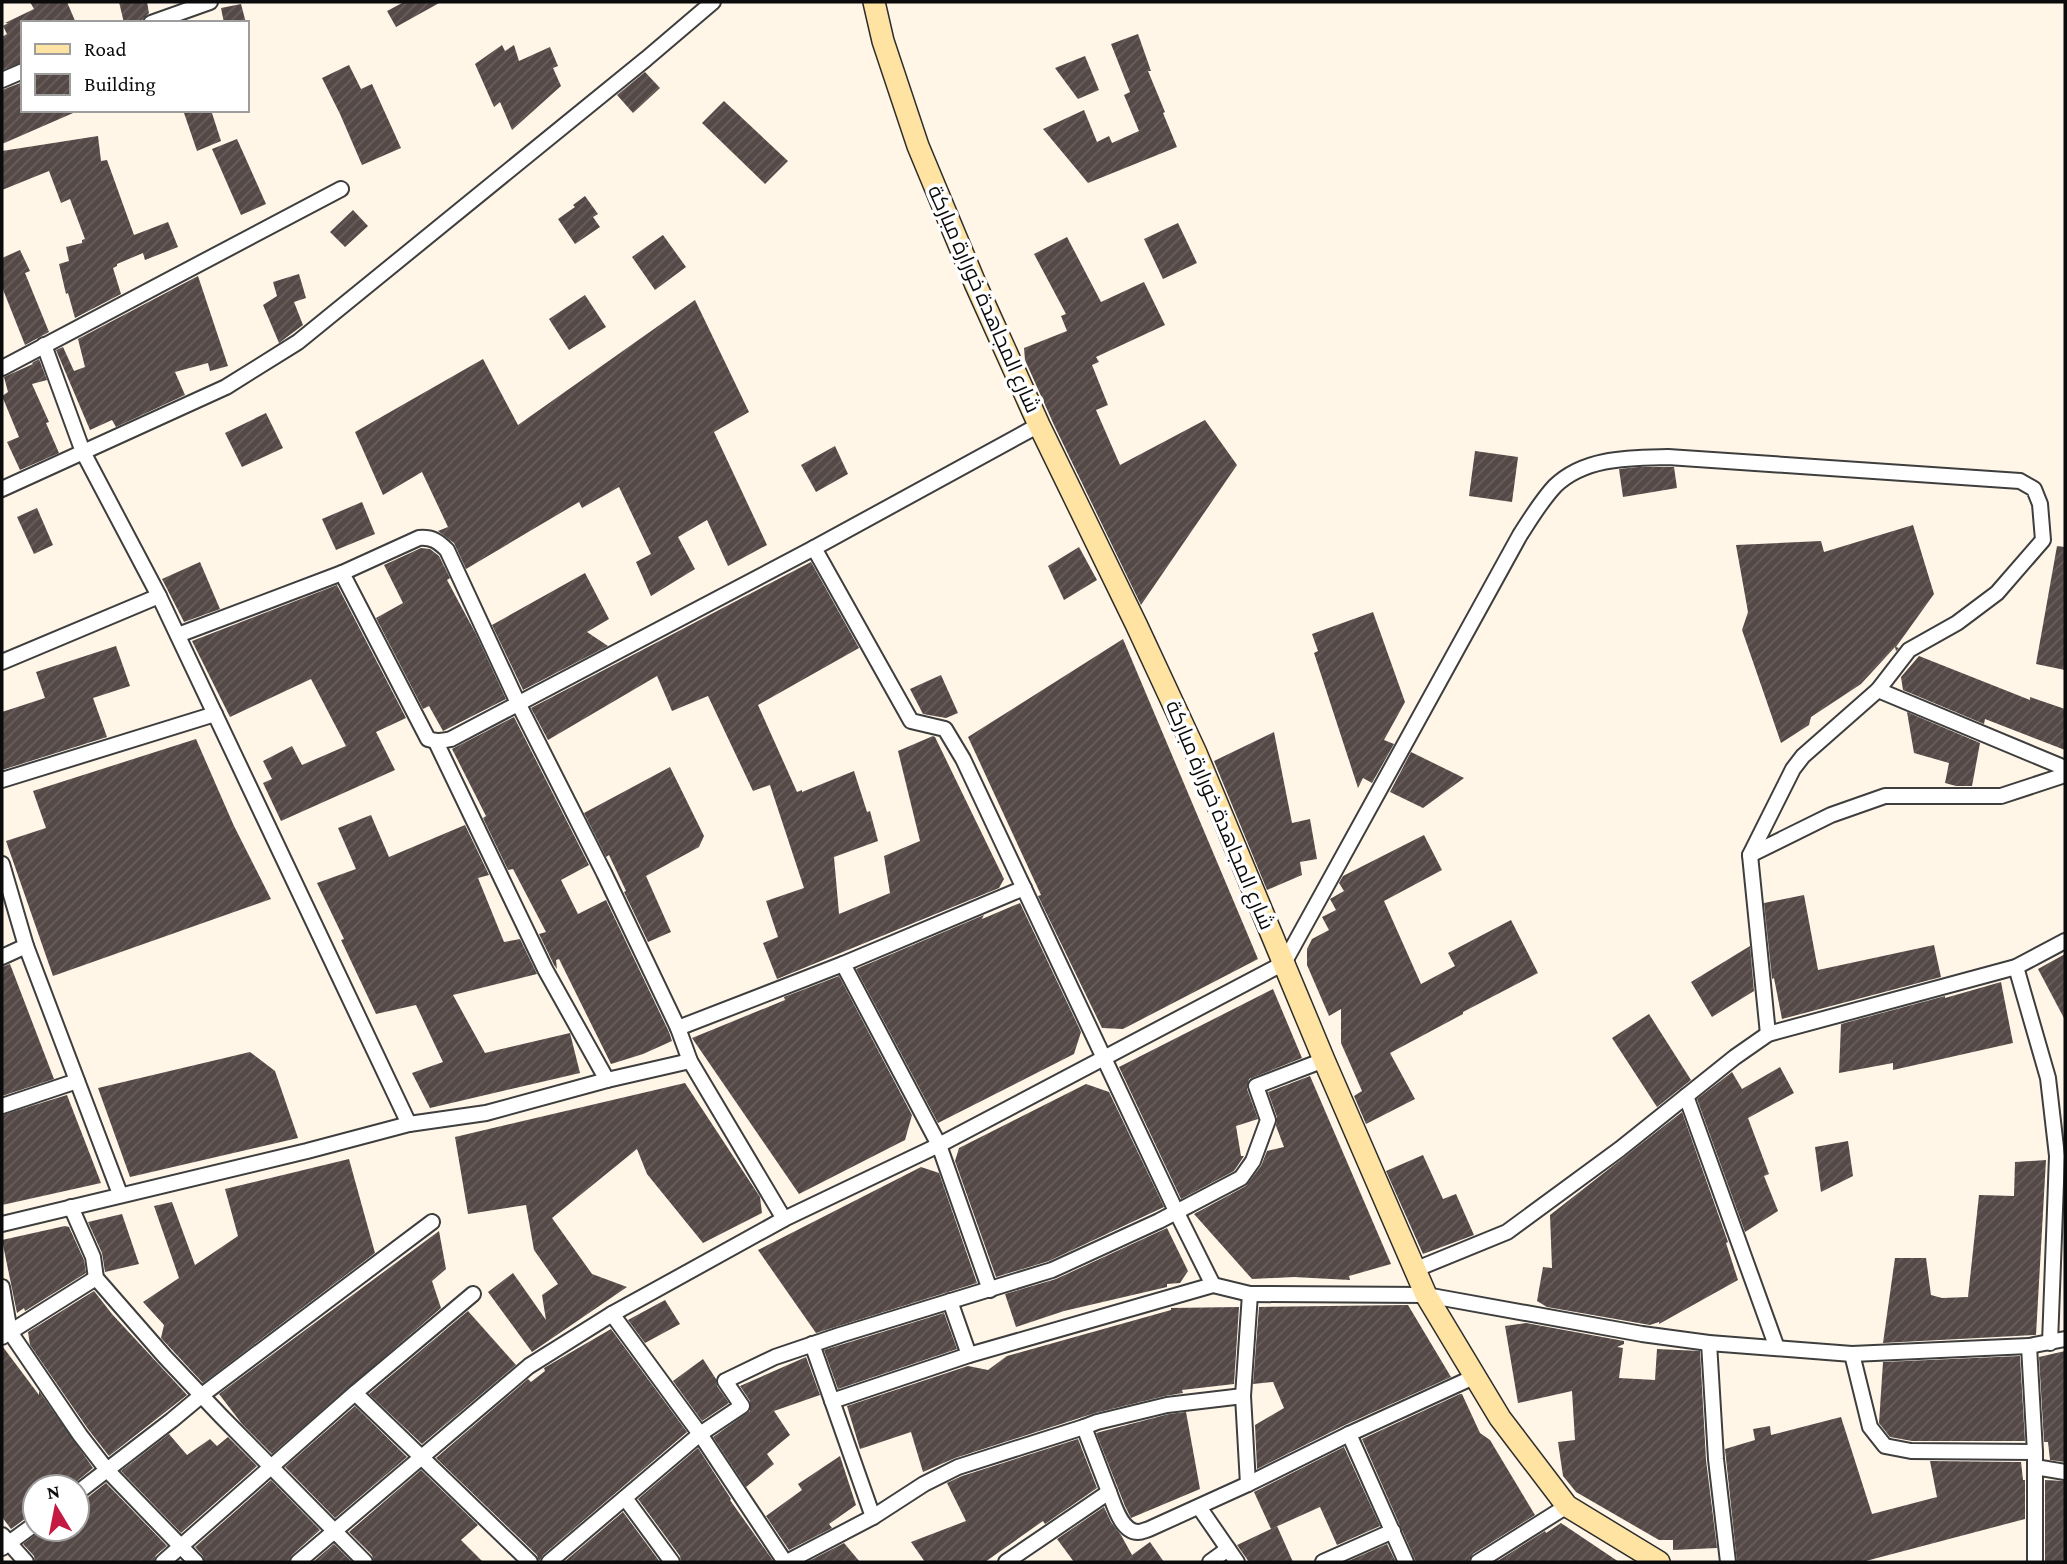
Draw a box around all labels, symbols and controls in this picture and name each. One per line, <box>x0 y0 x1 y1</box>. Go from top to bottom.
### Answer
legend <box>21 21 248 112</box>
text: Road <box>84 37 127 61</box>
text: Building <box>84 72 156 96</box>
street label: شارع المجاهدة خورارة مباركة <box>921 181 1045 417</box>
street label: شارع المجاهدة خورارة مباركة <box>1159 697 1279 934</box>
north arrow <box>21 1473 91 1543</box>
text: N <box>45 1480 61 1503</box>

